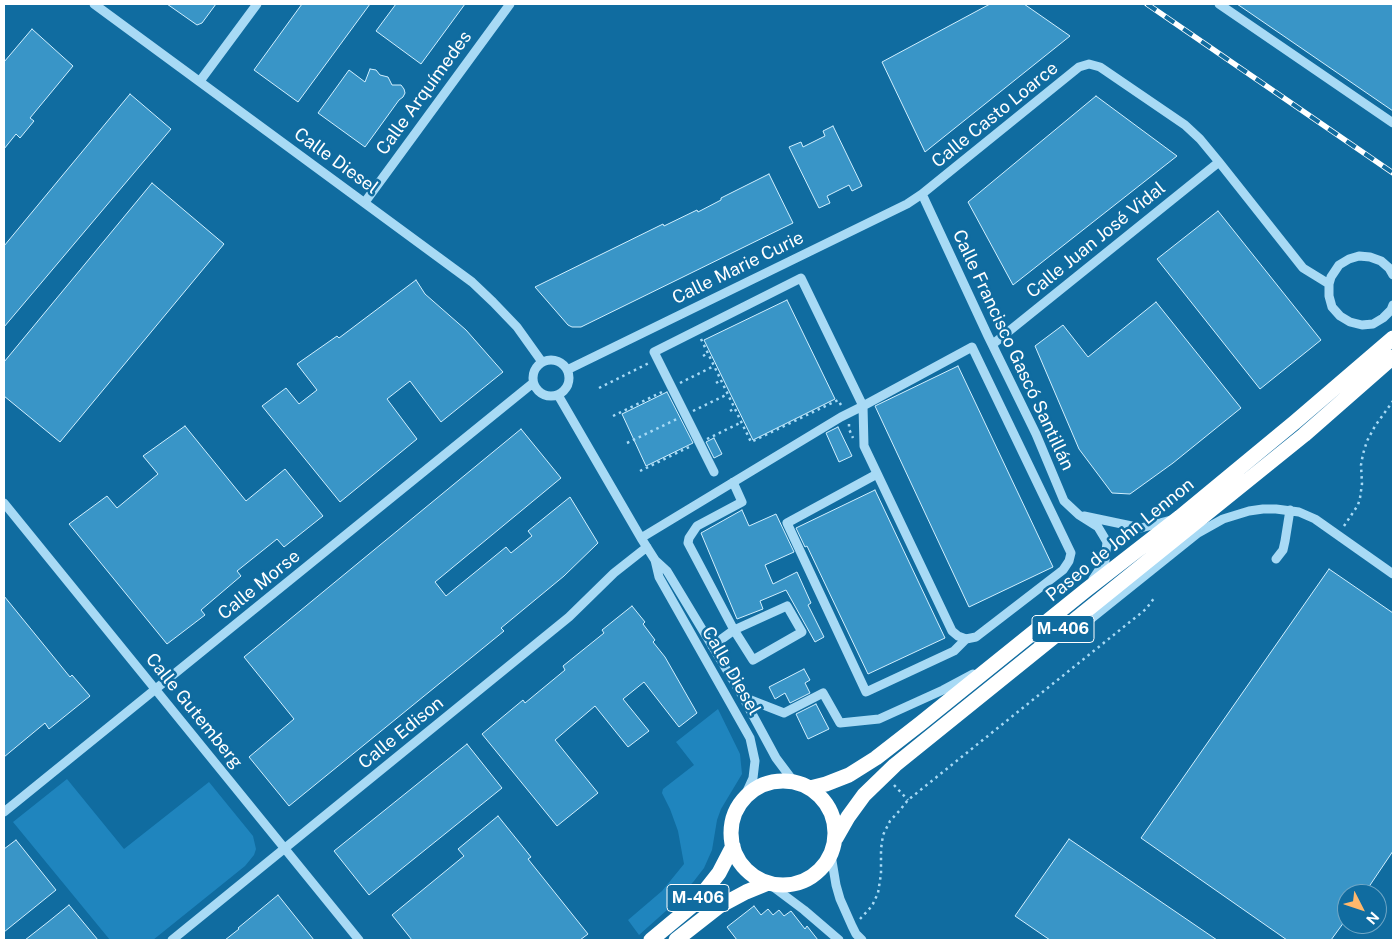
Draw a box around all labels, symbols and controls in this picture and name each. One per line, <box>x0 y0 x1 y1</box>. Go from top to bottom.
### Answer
street label: Calle Arquímedes <box>372 27 476 159</box>
street label: Calle Casto Loarce <box>928 57 1062 173</box>
street label: Calle Diesel <box>290 123 382 199</box>
street label: Calle Juan José Vidal <box>1022 177 1170 303</box>
street label: Calle Francisco Gascó Santillán <box>948 226 1078 474</box>
street label: Calle Marie Curie <box>669 227 807 309</box>
street label: Paseo de John Lennon <box>1042 474 1198 606</box>
street label: Calle Morse <box>214 545 304 625</box>
road number: M-406 <box>1032 616 1094 642</box>
street label: Calle Diesel <box>697 623 765 719</box>
street label: Calle Gutemberg <box>141 649 247 773</box>
street label: Calle Edison <box>354 692 448 774</box>
road number: M-406 <box>667 884 729 911</box>
north arrow <box>1337 884 1387 934</box>
text: N <box>1363 909 1382 928</box>

